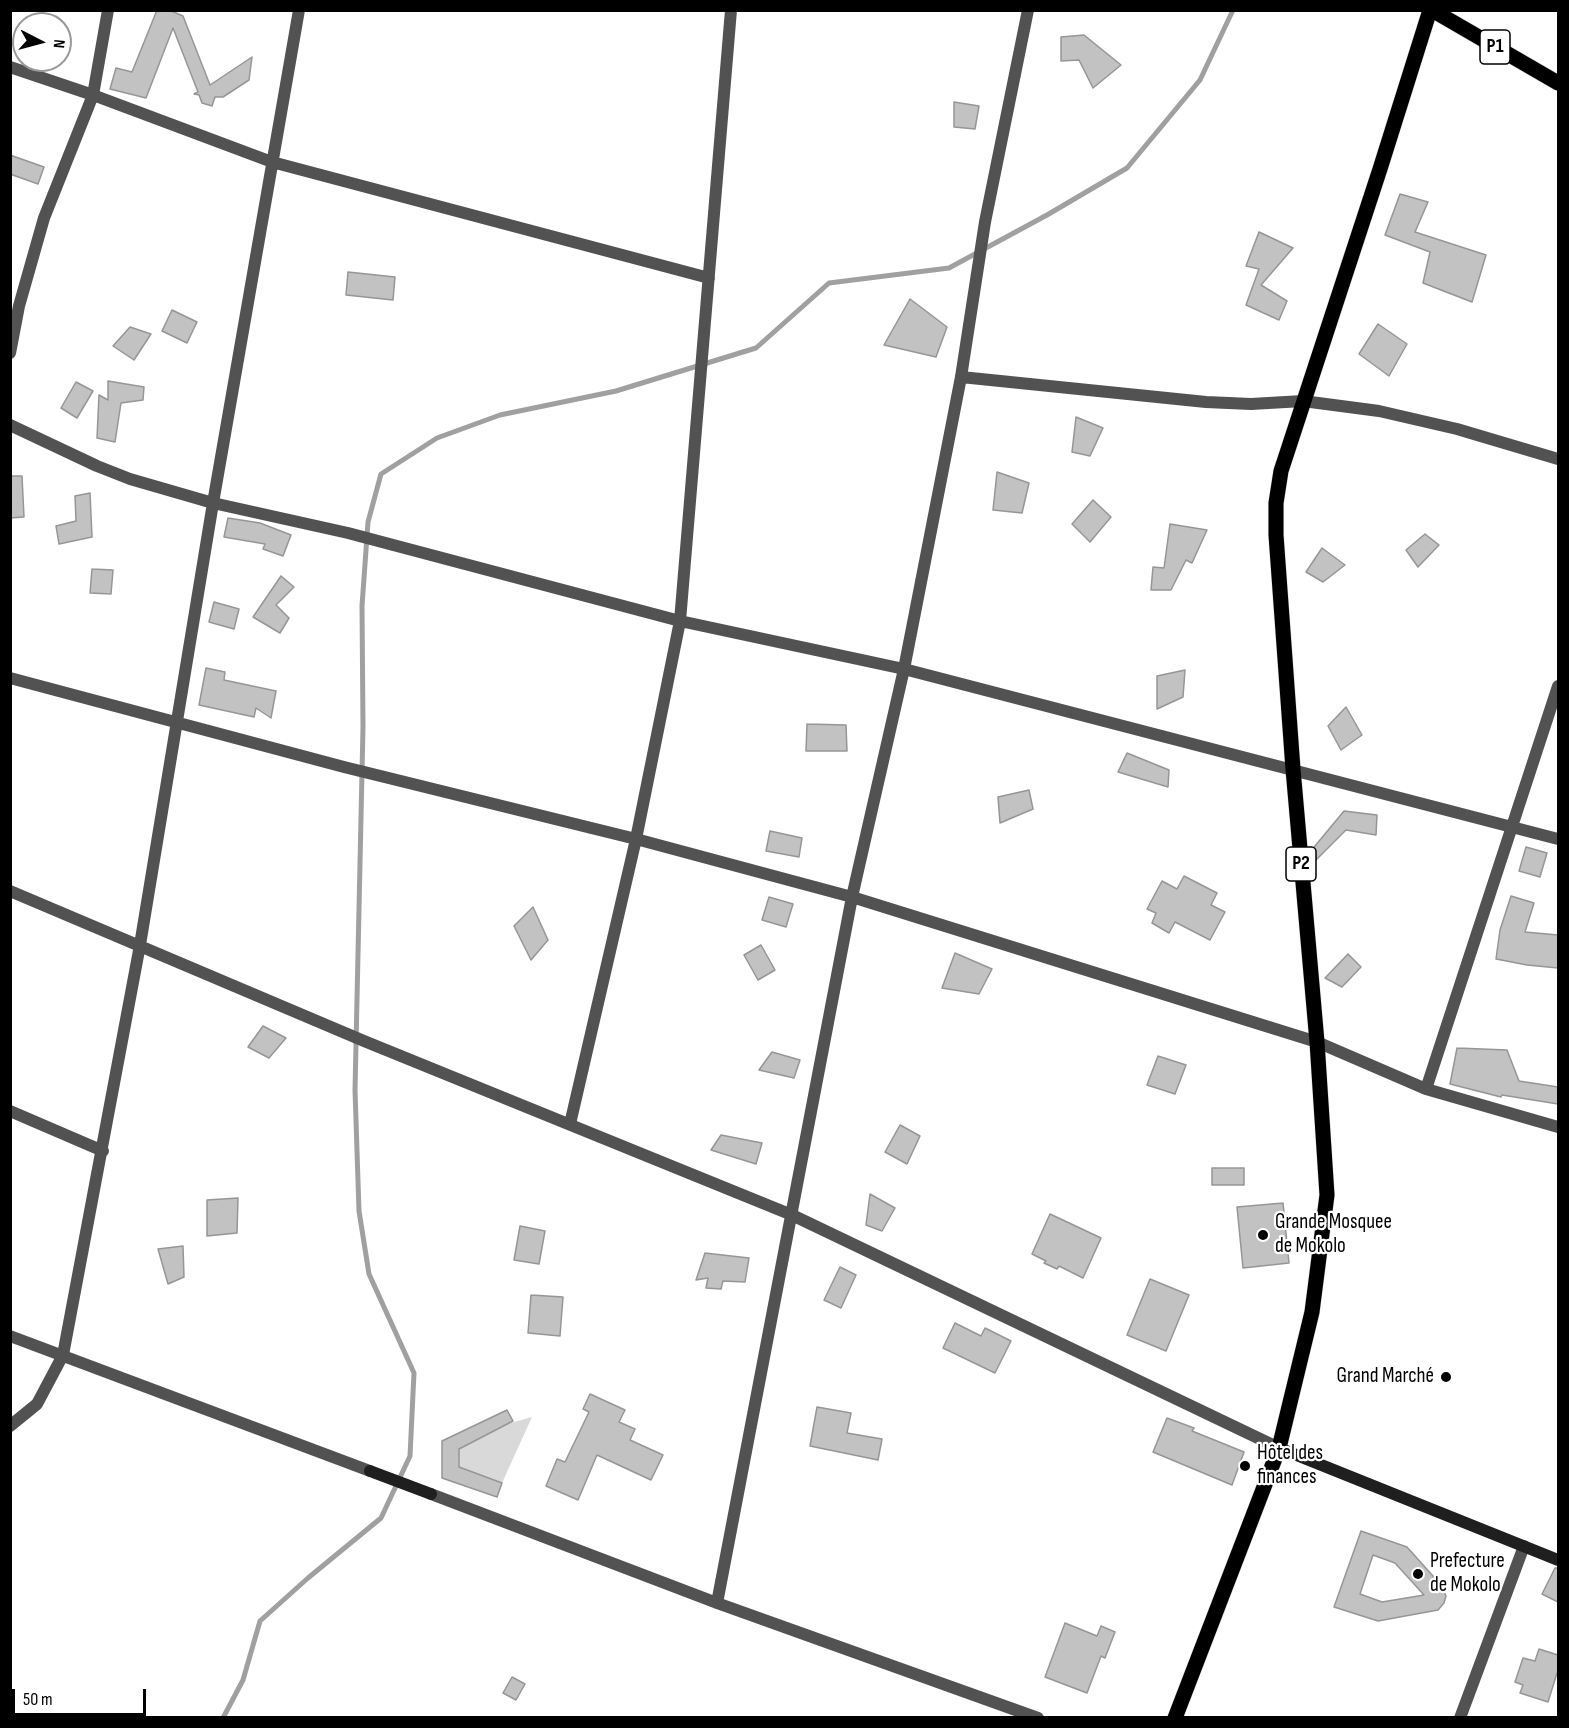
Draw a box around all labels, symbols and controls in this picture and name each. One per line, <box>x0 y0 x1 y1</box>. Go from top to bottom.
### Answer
north arrow <box>12 12 72 72</box>
road number: P1 <box>1480 30 1510 64</box>
text: N <box>49 38 68 49</box>
road number: P2 <box>1286 847 1316 881</box>
place label: Grande Mosquee de Mokolo <box>1275 1210 1392 1260</box>
marker: Grande Mosquee de Mokolo <box>1256 1228 1270 1242</box>
place label: Grand Marché <box>1337 1364 1434 1390</box>
marker: Grand Marché <box>1439 1370 1453 1384</box>
place label: Hôtel des finances <box>1257 1441 1323 1491</box>
marker: Hôtel des finances <box>1238 1459 1252 1473</box>
place label: Prefecture de Mokolo <box>1430 1549 1505 1599</box>
marker: Prefecture de Mokolo <box>1411 1567 1425 1581</box>
scale bar <box>15 1677 148 1715</box>
text: 50 m <box>23 1689 53 1710</box>

